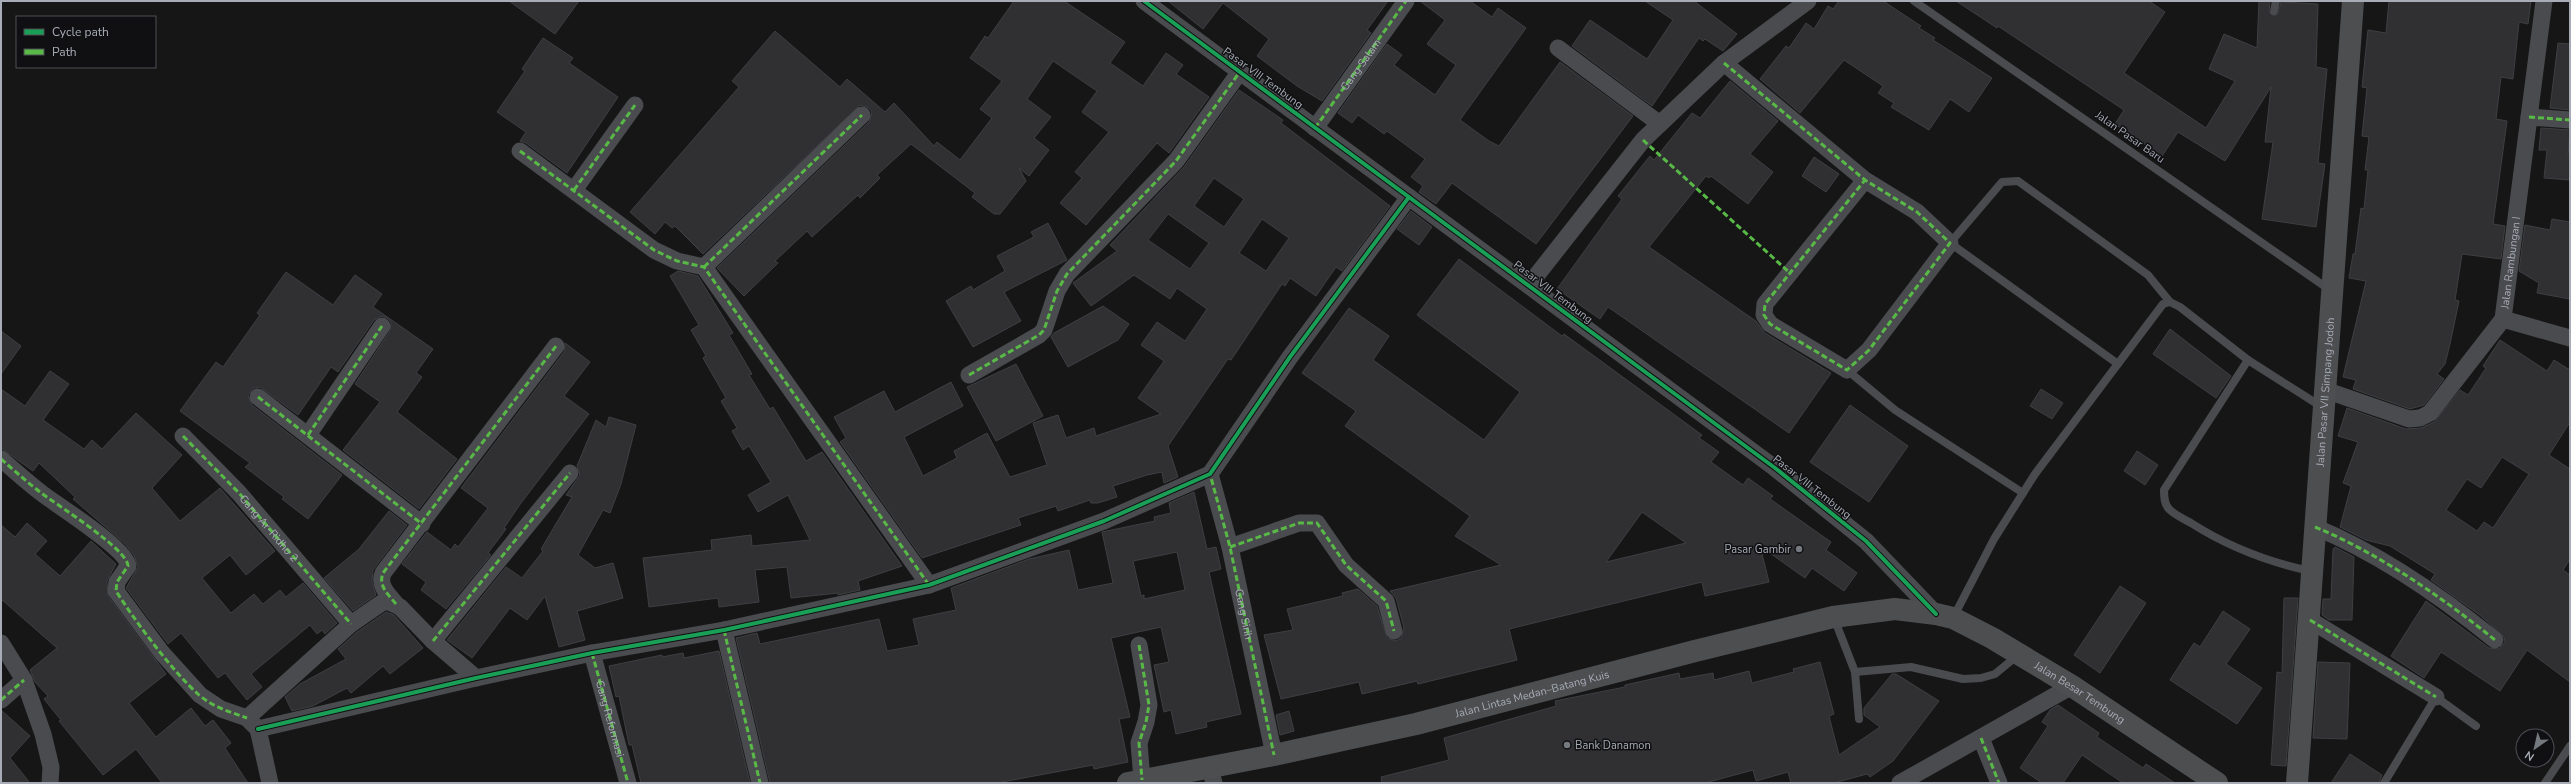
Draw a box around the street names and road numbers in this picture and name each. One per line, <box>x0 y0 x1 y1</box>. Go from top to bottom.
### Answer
street label: Gang Salam <box>1337 36 1384 94</box>
street label: Pasar VIII Tembung <box>1220 44 1306 112</box>
street label: Jalan Pasar Baru <box>2092 107 2168 166</box>
street label: Jalan Rambungan I <box>2497 215 2524 311</box>
street label: Pasar VIII Tembung <box>1510 257 1596 327</box>
street label: Jalan Pasar VII Simpang Jodoh <box>2312 317 2338 468</box>
street label: Pasar VIII Tembung <box>1770 452 1854 522</box>
street label: Gang Ar-Ridho 2 <box>236 491 302 565</box>
street label: Gang Sirih <box>1232 587 1257 641</box>
street label: Jalan Besar Tembung <box>2031 657 2128 727</box>
street label: Jalan Lintas Medan–Batang Kuis <box>1452 666 1611 721</box>
street label: Gang Reformasi <box>592 678 628 759</box>

